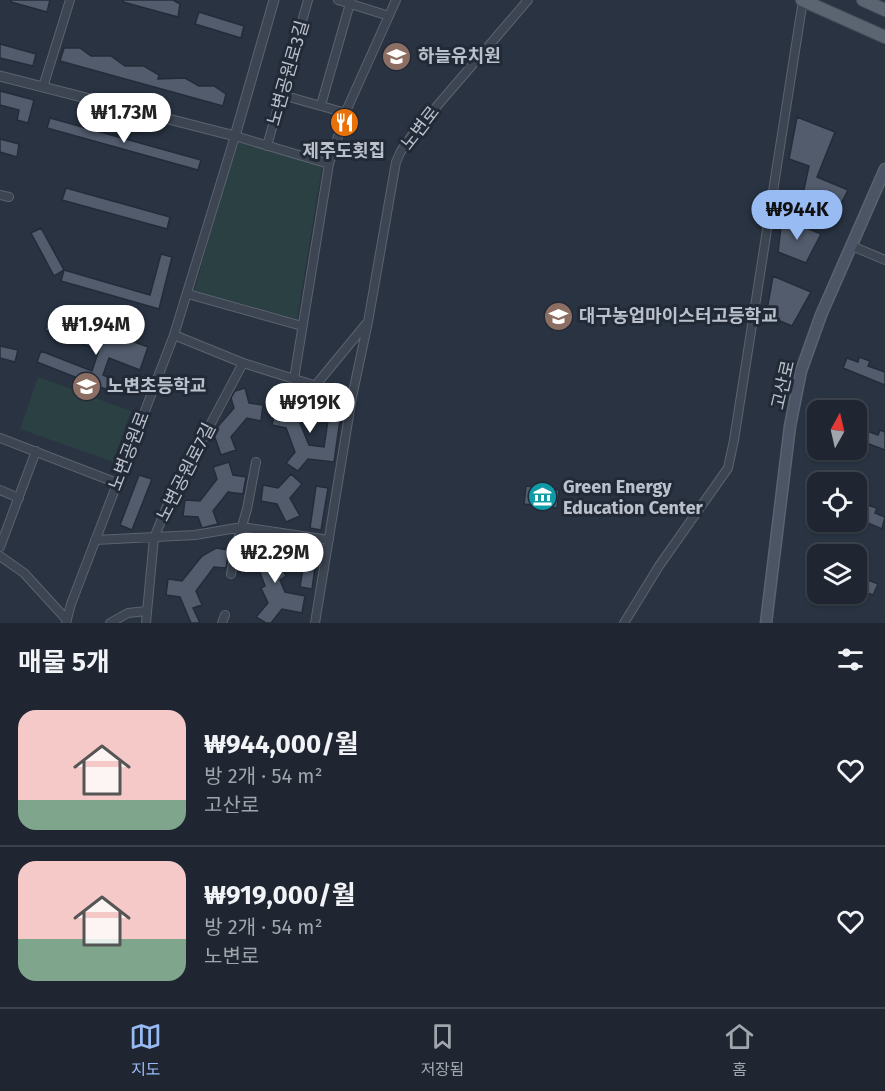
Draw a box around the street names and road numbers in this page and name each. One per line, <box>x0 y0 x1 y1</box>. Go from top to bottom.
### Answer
street label: 노변공원로3길 <box>262 18 314 128</box>
street label: 노변로 <box>396 102 444 154</box>
street label: 고산로 <box>767 358 799 412</box>
street label: 노변공원로 <box>104 408 154 494</box>
street label: 노변공원로7길 <box>152 419 220 525</box>

